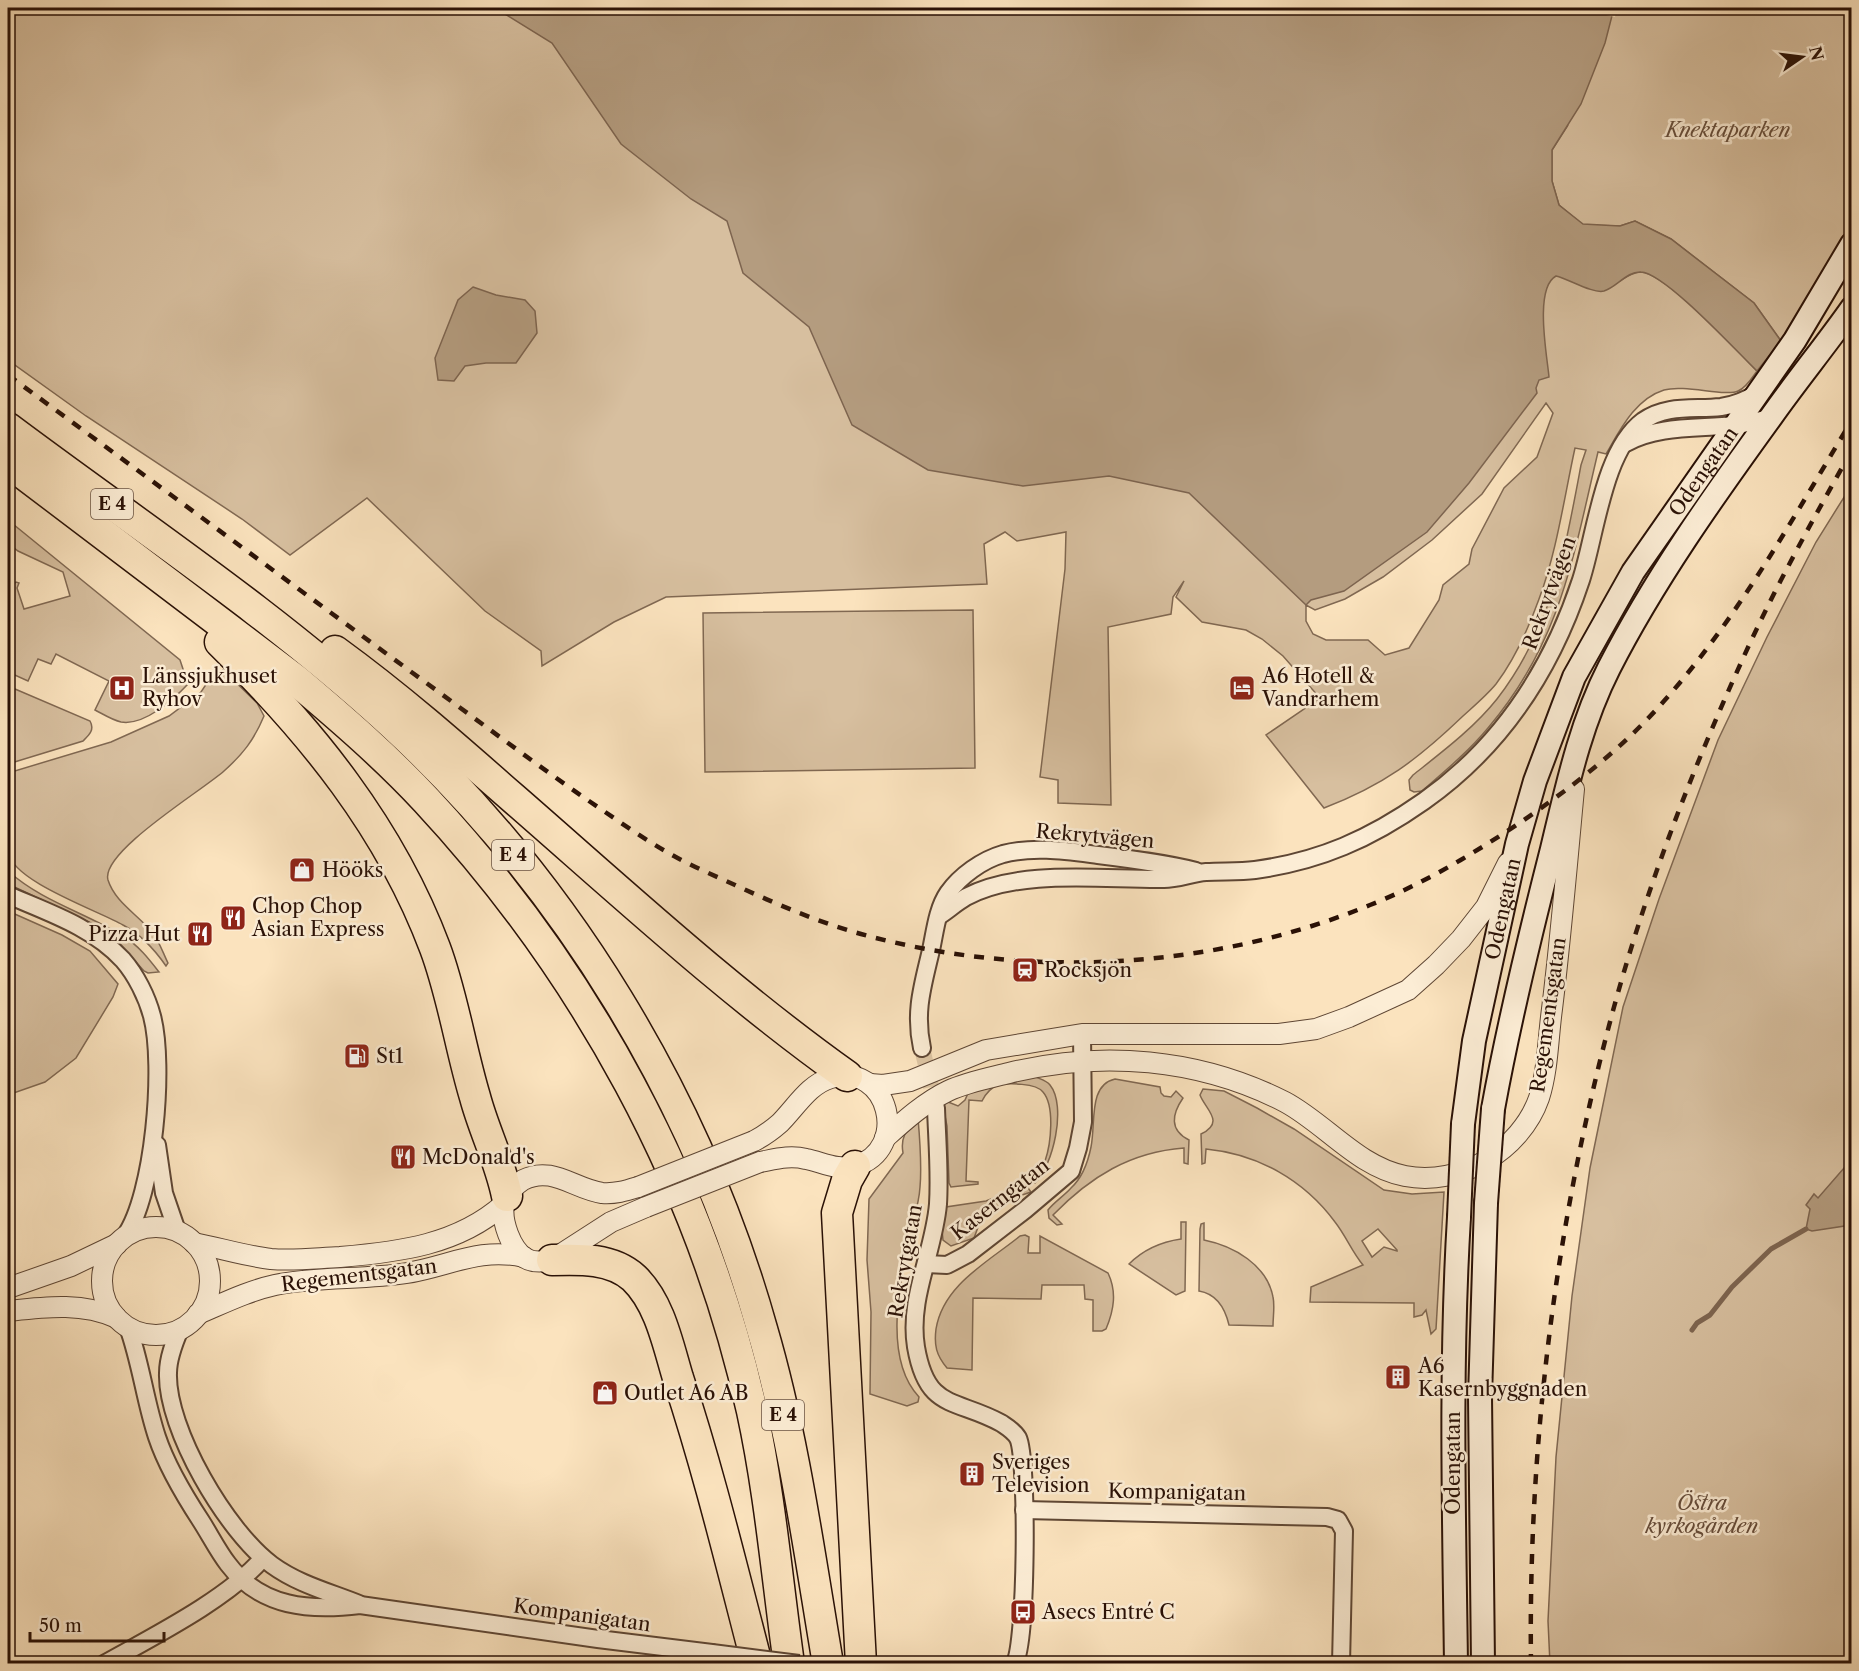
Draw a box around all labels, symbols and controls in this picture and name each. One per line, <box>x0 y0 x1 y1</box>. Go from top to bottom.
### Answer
north arrow <box>1772 27 1832 87</box>
text: N <box>1805 44 1828 63</box>
park label: Knektaparken <box>1663 118 1791 142</box>
street label: Odengatan <box>1664 422 1743 521</box>
road number: E 4 <box>91 489 133 519</box>
street label: Rekrytvägen <box>1517 533 1581 653</box>
place label: Länssjukhuset Ryhov <box>142 664 277 711</box>
place label: A6 Hotell & Vandrarhem <box>1261 664 1380 711</box>
hospital icon: Länssjukhuset Ryhov <box>107 673 137 703</box>
hotel icon: A6 Hotell & Vandrarhem <box>1227 673 1257 703</box>
street label: Rekrytvägen <box>1035 819 1156 853</box>
road number: E 4 <box>492 840 534 870</box>
shop icon: Hööks <box>287 855 317 885</box>
street label: Odengatan <box>1480 855 1526 962</box>
place label: Hööks <box>322 858 383 882</box>
place label: Chop Chop Asian Express <box>251 894 385 941</box>
restaurant icon: Chop Chop Asian Express <box>218 903 248 933</box>
restaurant icon: Pizza Hut <box>185 919 215 949</box>
place label: Pizza Hut <box>88 922 180 946</box>
street label: Regementsgatan <box>1525 935 1571 1094</box>
station icon: Rocksjön <box>1010 955 1040 985</box>
place label: Rocksjön <box>1044 958 1132 982</box>
fuel station icon: St1 <box>342 1041 372 1071</box>
place label: St1 <box>376 1044 404 1068</box>
restaurant icon: McDonald's <box>388 1142 418 1172</box>
place label: McDonald's <box>422 1145 535 1169</box>
street label: Kaserngatan <box>946 1153 1054 1245</box>
street label: Rekrytgatan <box>883 1202 927 1320</box>
street label: Regementsgatan <box>280 1253 439 1296</box>
place label: A6 Kasernbyggnaden <box>1417 1354 1588 1401</box>
building icon: A6 Kasernbyggnaden <box>1383 1362 1413 1392</box>
shop icon: Outlet A6 AB <box>590 1378 620 1408</box>
place label: Outlet A6 AB <box>624 1381 749 1405</box>
road number: E 4 <box>762 1400 804 1430</box>
street label: Odengatan <box>1441 1411 1465 1515</box>
place label: Sveriges Television <box>992 1450 1090 1497</box>
building icon: Sveriges Television <box>957 1459 987 1489</box>
street label: Kompanigatan <box>1108 1479 1247 1505</box>
park label: Östra kyrkogården <box>1645 1490 1758 1538</box>
street label: Kompanigatan <box>512 1593 653 1637</box>
bus stop icon: Asecs Entré C <box>1008 1597 1038 1627</box>
place label: Asecs Entré C <box>1041 1600 1175 1624</box>
scale bar <box>30 1605 164 1643</box>
text: 50 m <box>39 1615 82 1637</box>

